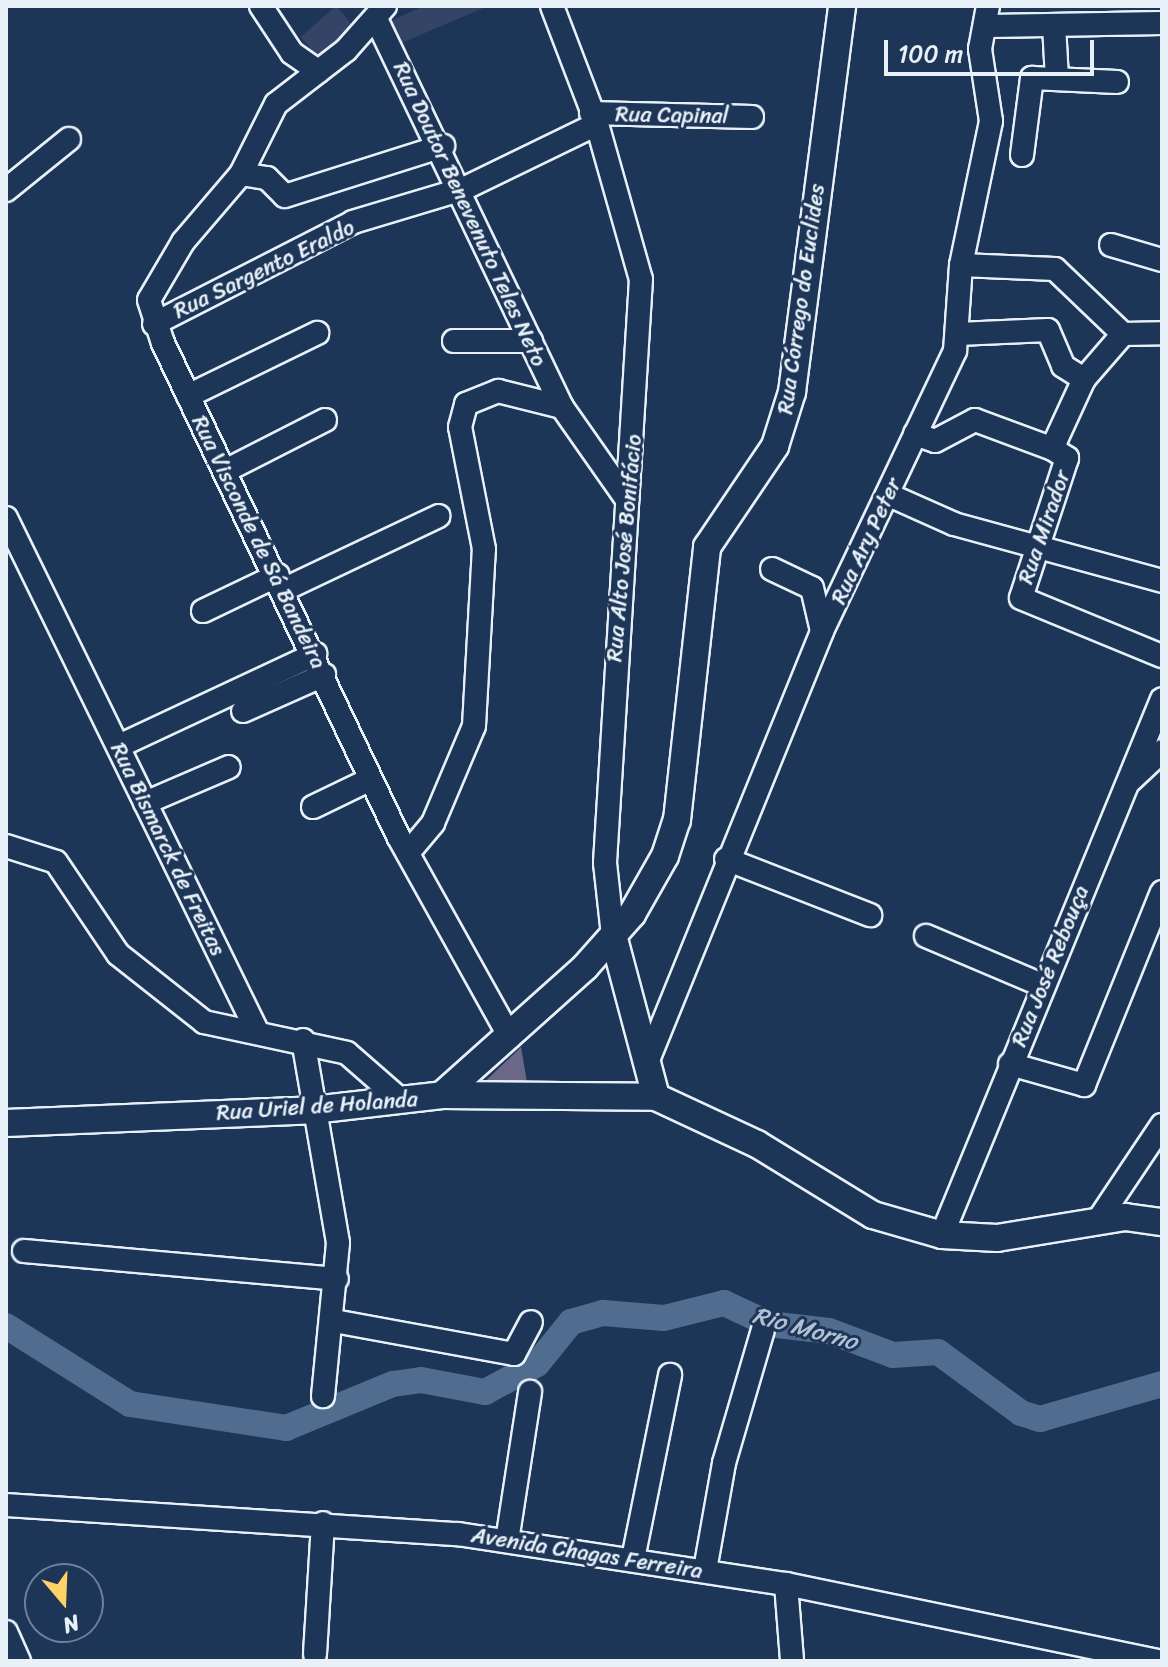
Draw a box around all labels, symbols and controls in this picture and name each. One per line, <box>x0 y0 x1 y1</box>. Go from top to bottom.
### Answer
scale bar <box>888 24 1098 74</box>
text: 100 m <box>898 33 963 75</box>
street label: Rua Doutor Benevenuto Teles Neto <box>387 57 553 371</box>
street label: Rua Capinal <box>615 101 729 129</box>
street label: Rua Córrego do Euclides <box>772 182 830 416</box>
street label: Rua Sargento Eraldo <box>169 214 359 324</box>
street label: Rua Visconde de Sá Bandeira <box>186 411 332 673</box>
street label: Rua Alto José Bonifácio <box>601 433 647 663</box>
street label: Rua Mirador <box>1012 467 1076 587</box>
street label: Rua Ary Peter <box>825 473 907 609</box>
street label: Rua Bismarck de Freitas <box>105 738 231 960</box>
street label: Rua José Rebouça <box>1005 881 1095 1051</box>
street label: Rua Uriel de Holanda <box>215 1086 419 1126</box>
water label: Rio Morno <box>750 1301 860 1357</box>
street label: Avenida Chagas Ferreira <box>469 1522 705 1584</box>
north arrow <box>24 1563 104 1643</box>
text: N <box>58 1603 85 1645</box>

